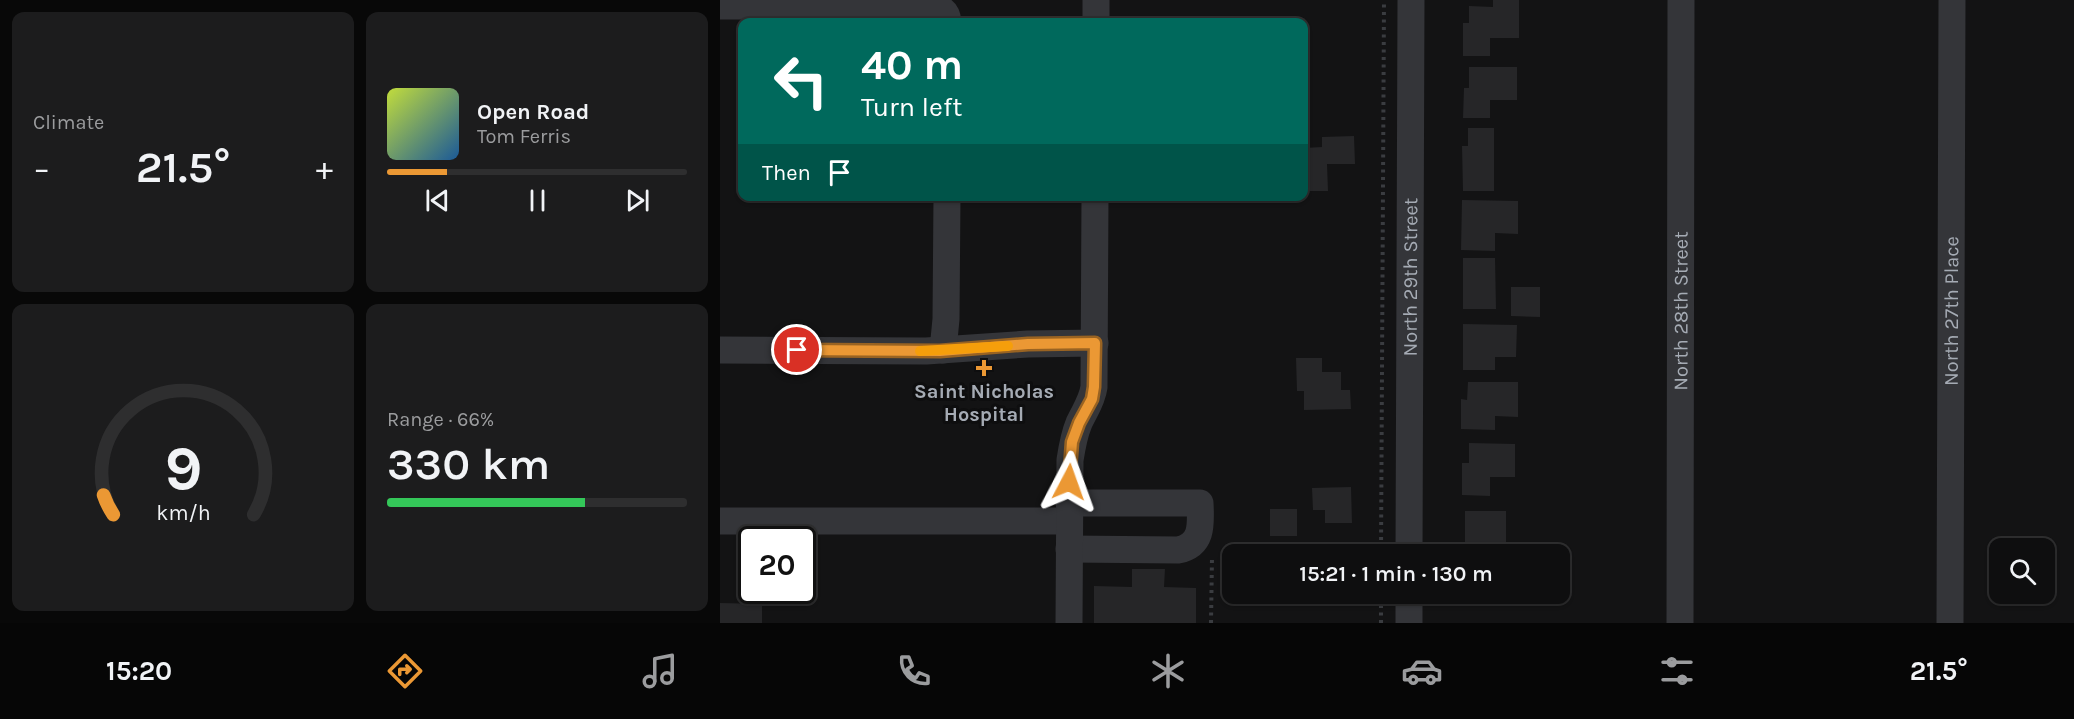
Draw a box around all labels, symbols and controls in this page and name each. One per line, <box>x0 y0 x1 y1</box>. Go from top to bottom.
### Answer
text: 40 m <box>861 40 963 90</box>
icon: left <box>762 42 840 120</box>
text: Turn left <box>861 91 962 123</box>
text: Open Road <box>477 99 589 125</box>
text: Climate <box>33 111 104 134</box>
text: Tom Ferris <box>477 125 571 148</box>
text: 21.5° <box>136 141 230 193</box>
text: − <box>33 149 50 187</box>
text: + <box>316 149 333 187</box>
icon: arrive <box>823 156 856 189</box>
text: Then <box>762 160 811 186</box>
icon: previous <box>421 184 454 217</box>
icon: pause <box>521 184 554 217</box>
icon: next <box>621 184 654 217</box>
street label: North 29th Street <box>1399 197 1422 356</box>
street label: North 28th Street <box>1669 231 1693 391</box>
street label: North 27th Place <box>1940 236 1963 386</box>
pin <box>771 324 822 375</box>
icon: arrive <box>780 333 813 366</box>
marker: Saint Nicholas Hospital <box>975 359 993 377</box>
place label: Saint Nicholas Hospital <box>914 380 1054 426</box>
text: Range · 66% <box>387 408 494 431</box>
text: 9 <box>164 432 202 505</box>
text: 330 km <box>387 438 550 490</box>
position arrow <box>1037 450 1101 514</box>
text: km/h <box>156 500 210 525</box>
speed limit sign: 20 <box>738 526 816 604</box>
map controls <box>1989 538 2055 604</box>
button: search <box>1989 538 2055 604</box>
text: 15:21 · 1 min · 130 m <box>1299 561 1493 587</box>
icon: directions <box>384 650 426 692</box>
icon: music <box>639 650 681 692</box>
icon: phone <box>893 650 935 692</box>
icon: climate <box>1147 650 1189 692</box>
icon: car <box>1401 650 1443 692</box>
icon: filters <box>1656 650 1698 692</box>
text: 15:20 <box>106 655 172 687</box>
text: 21.5° <box>1910 655 1968 687</box>

